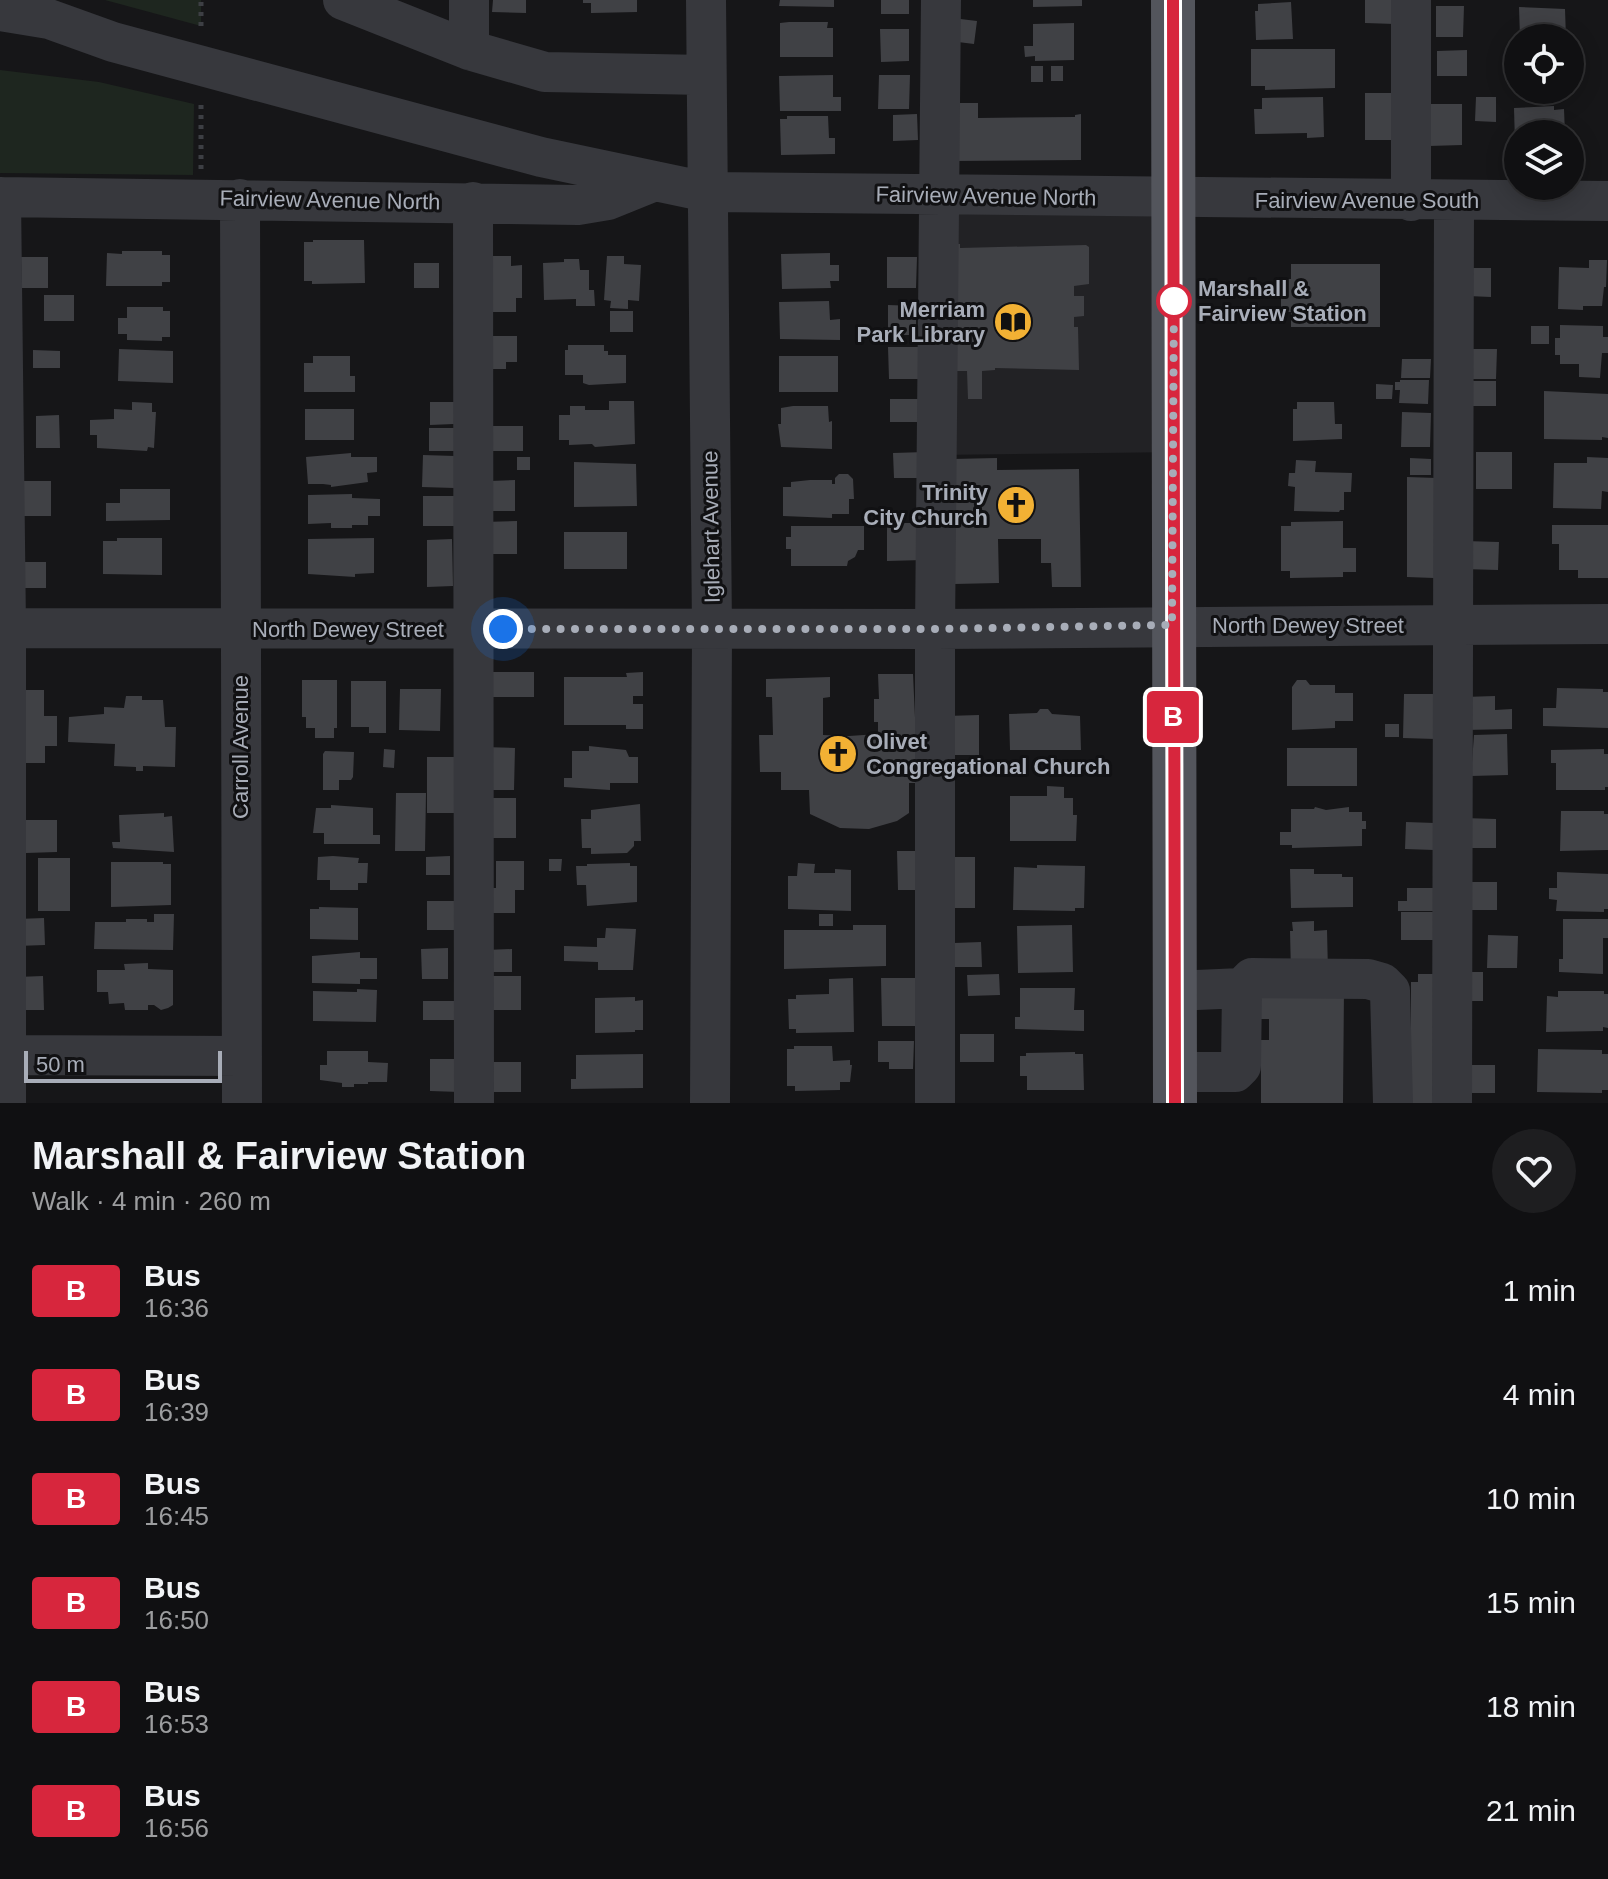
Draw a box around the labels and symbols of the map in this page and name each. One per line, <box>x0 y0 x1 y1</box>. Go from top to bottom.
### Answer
street label: Fairview Avenue North <box>875 182 1097 210</box>
street label: Fairview Avenue North <box>219 186 441 214</box>
street label: Fairview Avenue South <box>1255 188 1479 213</box>
place label: Marshall & Fairview Station <box>1198 276 1367 326</box>
marker: Marshall & Fairview Station <box>1157 284 1191 318</box>
place label: Merriam Park Library <box>857 297 986 347</box>
library icon: Merriam Park Library <box>992 301 1034 343</box>
street label: Iglehart Avenue <box>697 451 725 603</box>
place label: Trinity City Church <box>863 480 989 530</box>
church icon: Trinity City Church <box>995 484 1037 526</box>
your location <box>483 609 523 649</box>
street label: North Dewey Street <box>1212 613 1404 638</box>
street label: North Dewey Street <box>252 617 444 642</box>
street label: Carroll Avenue <box>228 675 253 819</box>
line badge: B <box>1147 691 1199 743</box>
place label: Olivet Congregational Church <box>866 729 1110 779</box>
church icon: Olivet Congregational Church <box>817 733 859 775</box>
scale bar <box>24 1047 222 1083</box>

